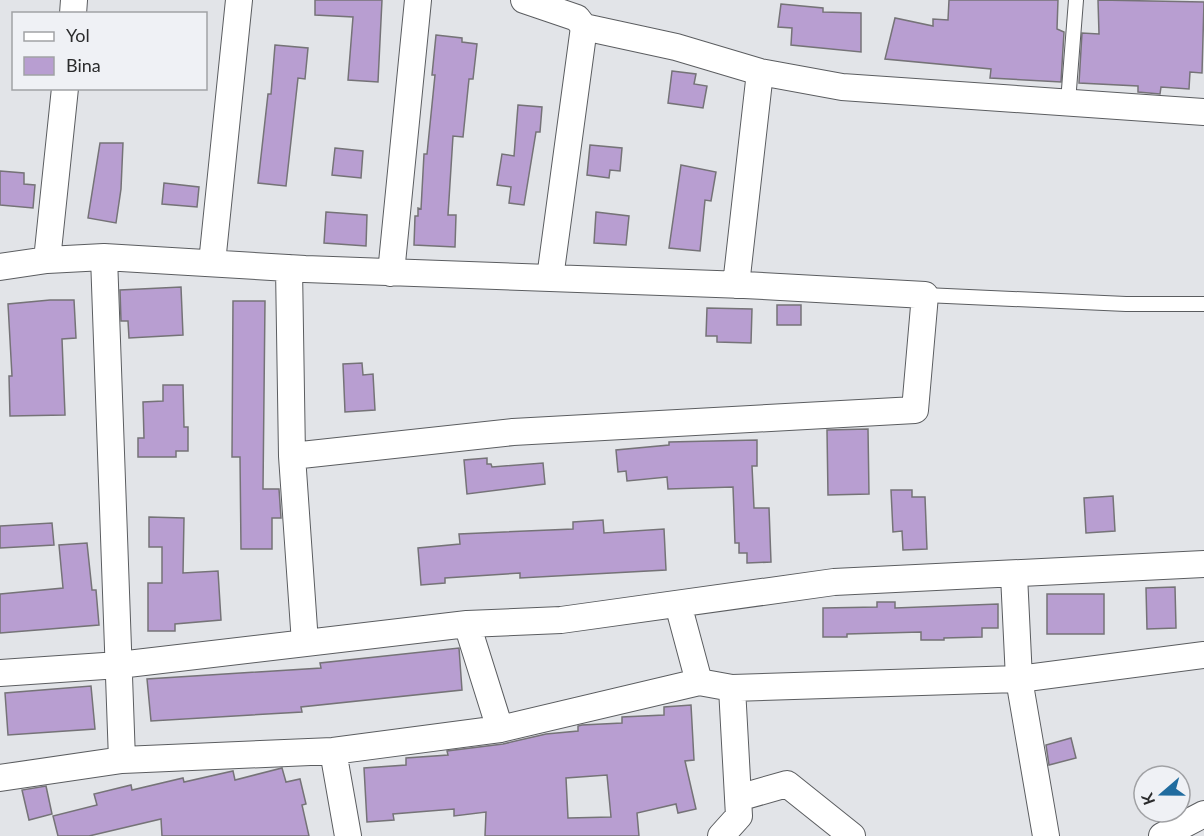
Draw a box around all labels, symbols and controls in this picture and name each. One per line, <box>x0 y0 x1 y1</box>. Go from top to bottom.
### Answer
legend <box>12 12 207 90</box>
text: Yol <box>66 24 90 46</box>
text: Bina <box>66 54 101 76</box>
north arrow <box>1132 764 1192 824</box>
text: K <box>1136 790 1158 808</box>

